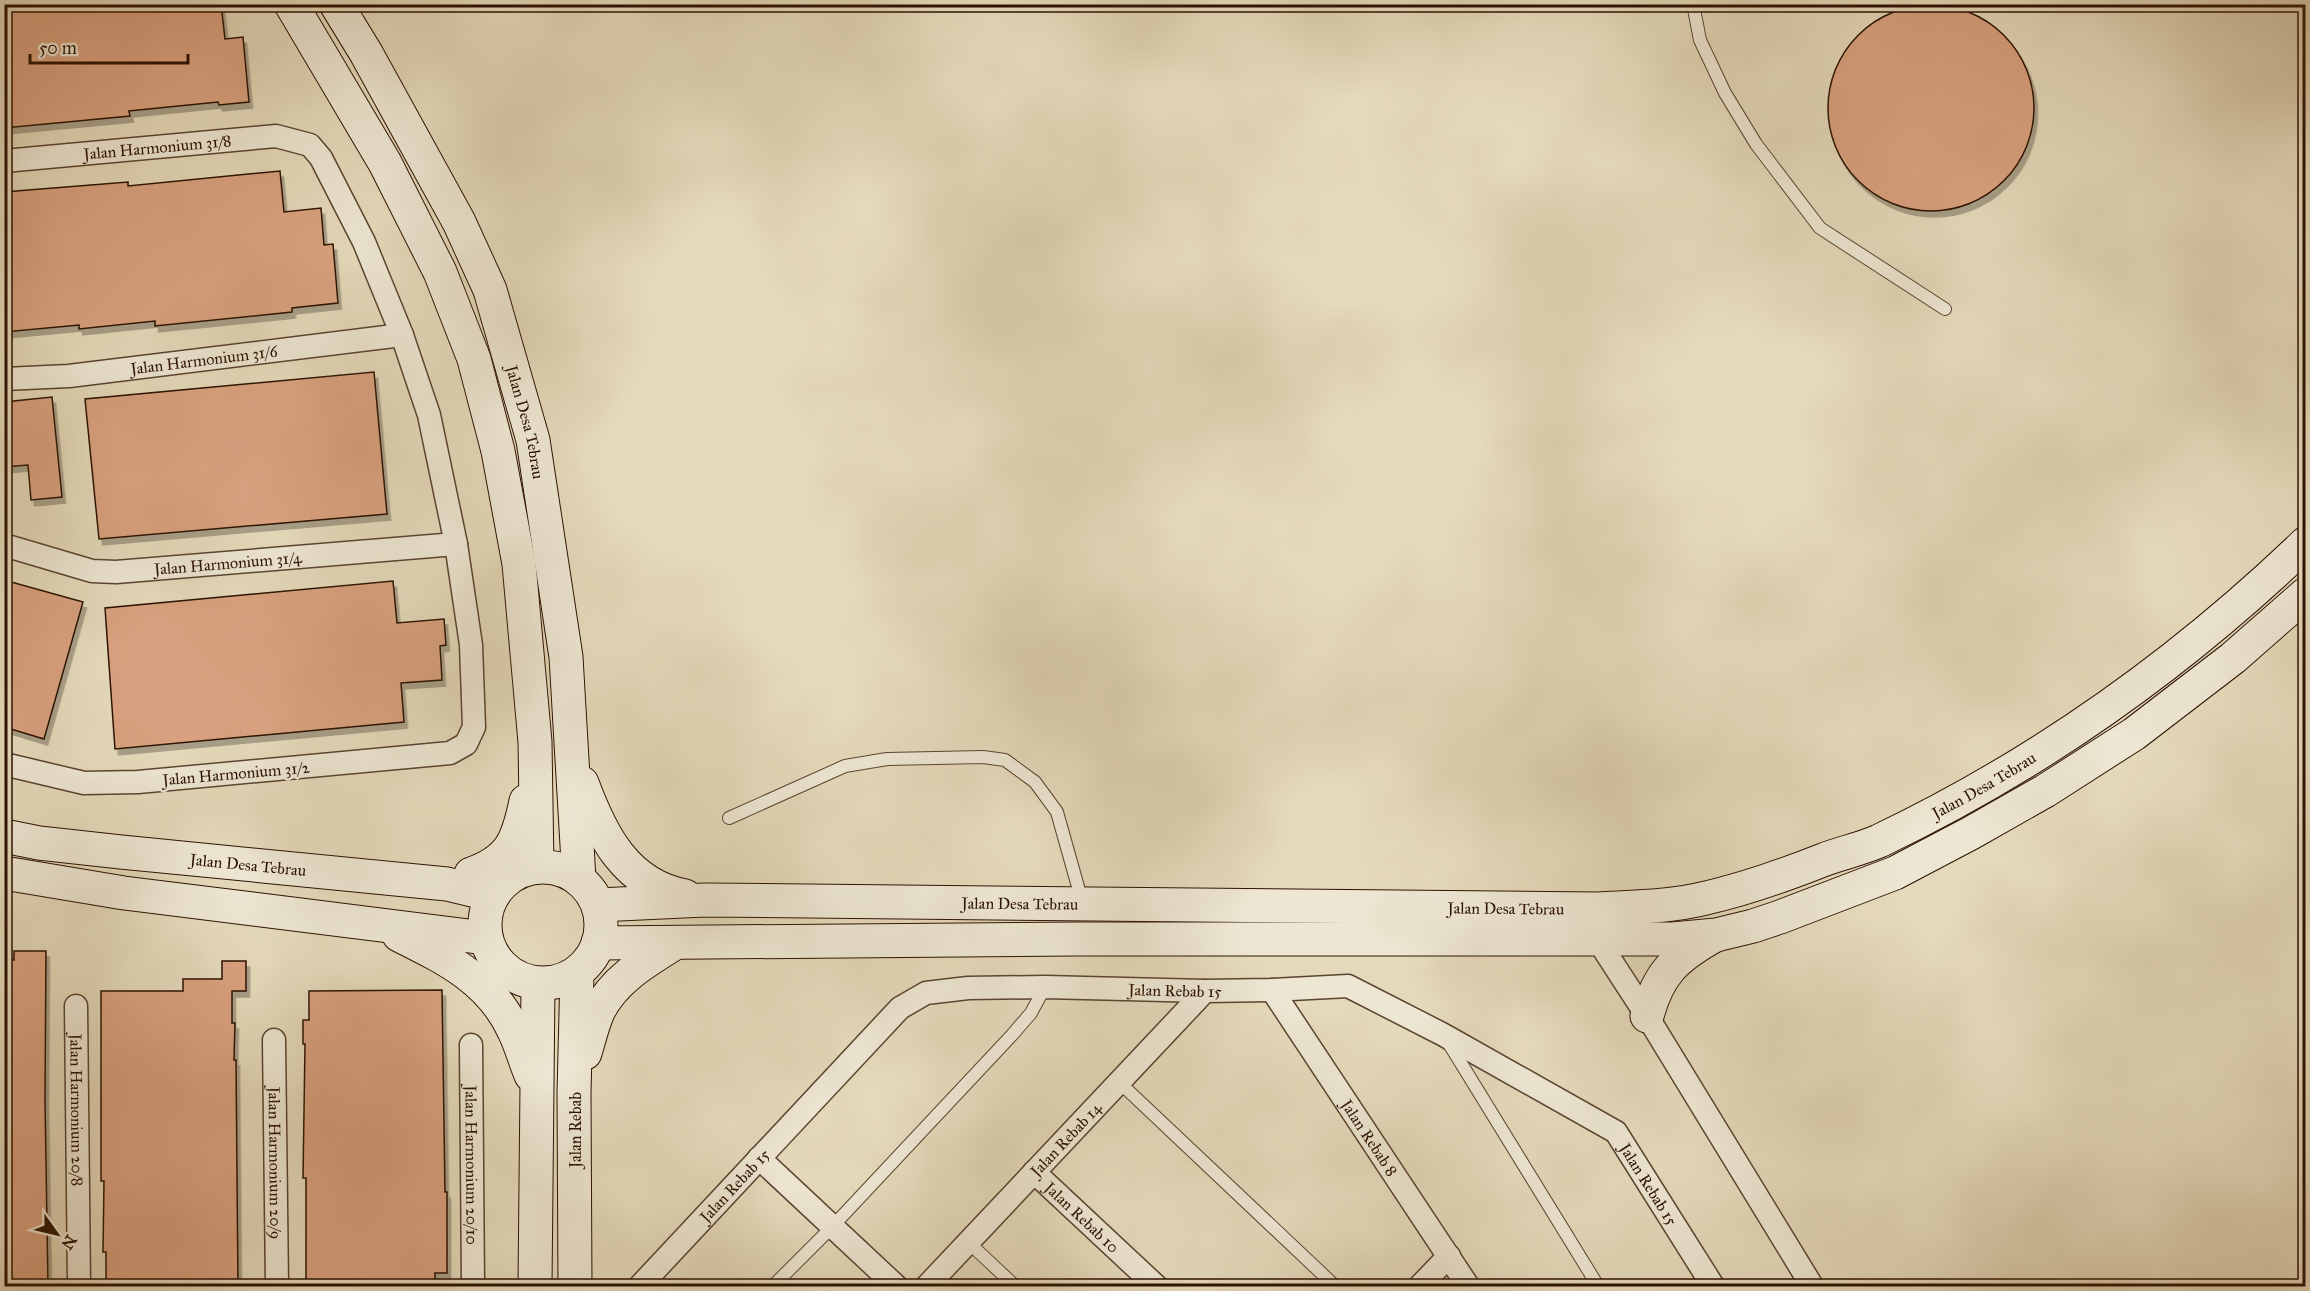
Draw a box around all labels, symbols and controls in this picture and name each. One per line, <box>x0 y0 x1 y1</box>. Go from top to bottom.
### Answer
scale bar <box>30 27 188 65</box>
text: 50 m <box>39 37 77 59</box>
street label: Jalan Harmonium 31/8 <box>81 131 232 165</box>
street label: Jalan Harmonium 31/6 <box>127 341 279 380</box>
street label: Jalan Desa Tebrau <box>501 361 548 481</box>
street label: Jalan Harmonium 31/4 <box>151 548 304 580</box>
street label: Jalan Desa Tebrau <box>1927 748 2040 825</box>
street label: Jalan Harmonium 31/2 <box>160 758 311 791</box>
street label: Jalan Desa Tebrau <box>187 850 308 880</box>
street label: Jalan Desa Tebrau <box>959 894 1079 914</box>
street label: Jalan Desa Tebrau <box>1445 898 1565 919</box>
street label: Jalan Rebab 15 <box>1126 980 1222 1001</box>
street label: Jalan Harmonium 20/8 <box>65 1032 87 1186</box>
street label: Jalan Harmonium 20/10 <box>460 1083 482 1245</box>
street label: Jalan Harmonium 20/9 <box>264 1085 285 1239</box>
street label: Jalan Rebab <box>566 1092 586 1170</box>
street label: Jalan Rebab 8 <box>1335 1094 1402 1180</box>
street label: Jalan Rebab 14 <box>1025 1097 1106 1183</box>
street label: Jalan Rebab 15 <box>1614 1138 1682 1229</box>
street label: Jalan Rebab 15 <box>694 1145 774 1228</box>
street label: Jalan Rebab 10 <box>1038 1177 1123 1257</box>
north arrow <box>27 1204 87 1264</box>
text: N <box>57 1231 81 1253</box>

